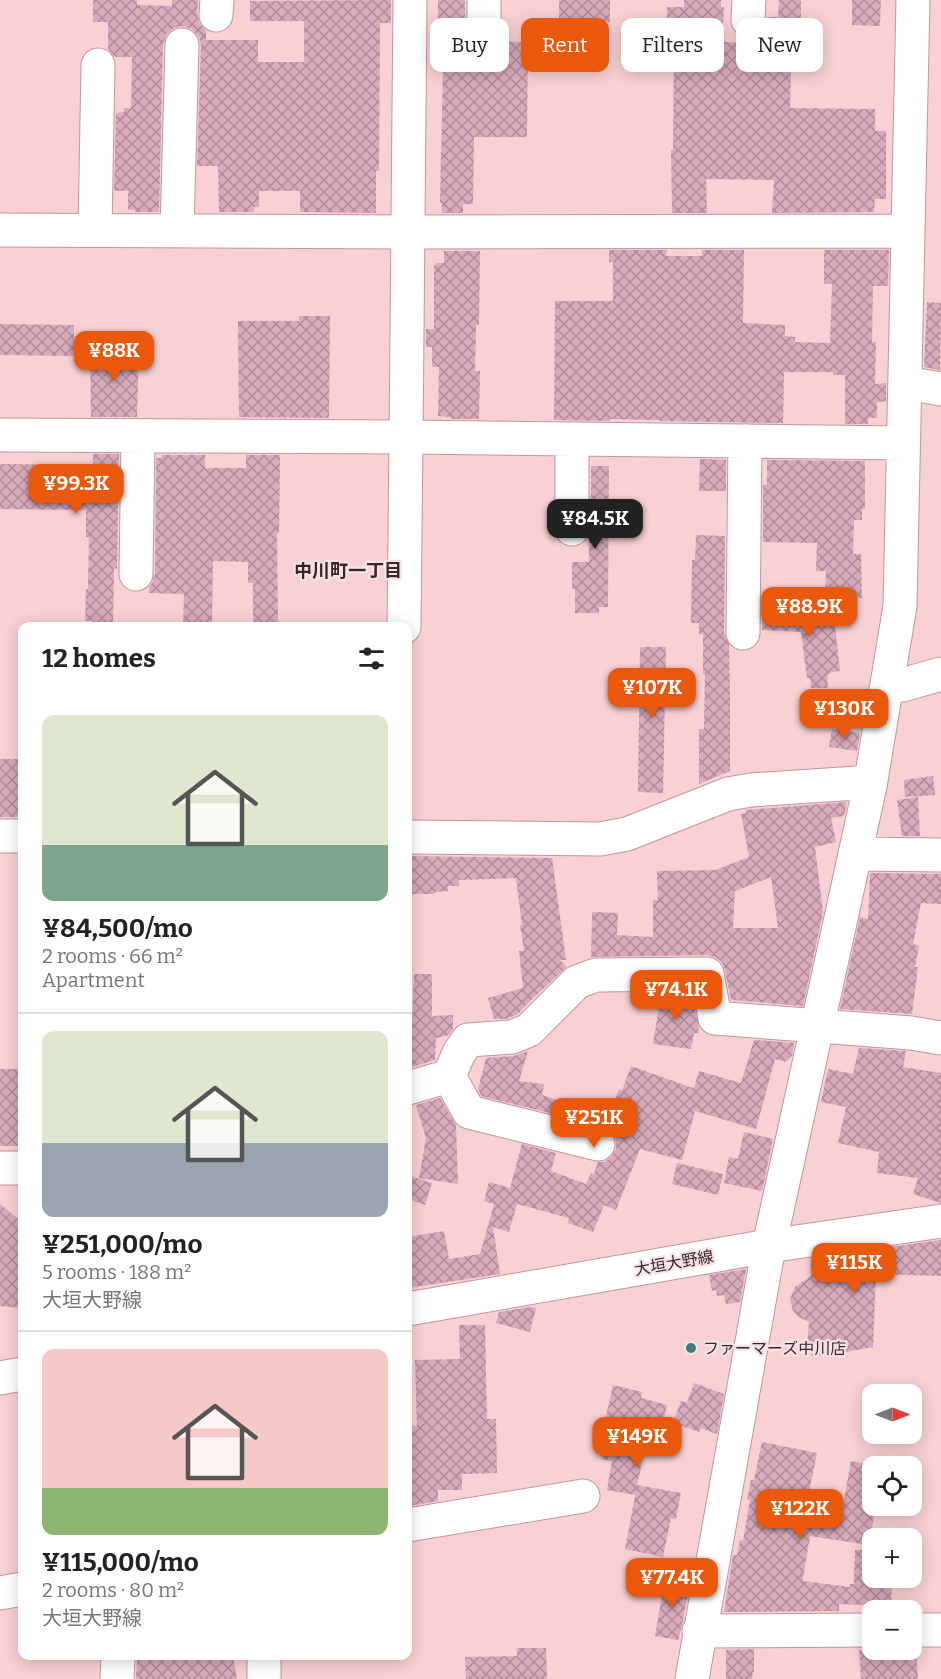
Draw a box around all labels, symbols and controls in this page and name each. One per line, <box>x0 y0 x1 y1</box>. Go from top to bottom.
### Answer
chip: Buy <box>430 18 509 72</box>
chip: Rent <box>521 18 609 72</box>
chip: Filters <box>621 18 724 72</box>
chip: New <box>736 18 823 72</box>
pin: ¥88K <box>78 331 150 382</box>
text: ¥88K <box>88 338 140 362</box>
pin: ¥99.3K <box>27 464 125 515</box>
text: ¥99.3K <box>43 471 109 495</box>
pin: ¥84.5K <box>546 499 644 550</box>
text: ¥84.5K <box>561 506 629 530</box>
district label: 中川町一丁目 <box>294 560 402 582</box>
pin: ¥88.9K <box>760 587 858 638</box>
text: ¥88.9K <box>775 594 843 618</box>
icon: filters <box>355 642 388 675</box>
text: 12 homes <box>42 643 156 674</box>
pin: ¥107K <box>610 668 694 719</box>
text: ¥107K <box>622 675 682 699</box>
pin: ¥130K <box>802 689 886 740</box>
text: ¥130K <box>813 696 875 720</box>
icon: home <box>161 754 269 862</box>
text: ¥84,500/mo <box>42 913 193 944</box>
text: 2 rooms · 66 m² <box>42 944 183 968</box>
text: Apartment <box>42 968 145 992</box>
pin: ¥74.1K <box>627 970 725 1021</box>
text: ¥74.1K <box>644 977 708 1001</box>
icon: home <box>161 1070 269 1178</box>
pin: ¥251K <box>552 1098 636 1149</box>
text: ¥251K <box>565 1105 623 1129</box>
text: ¥251,000/mo <box>42 1229 202 1260</box>
pin: ¥115K <box>812 1243 896 1294</box>
street label: 大垣大野線 <box>633 1247 715 1279</box>
text: ¥115K <box>826 1250 882 1274</box>
text: 5 rooms · 188 m² <box>42 1260 191 1284</box>
text: 大垣大野線 <box>42 1288 142 1312</box>
place label: ファーマーズ中川店 <box>703 1339 846 1358</box>
marker: ファーマーズ中川店 <box>684 1341 698 1355</box>
north arrow <box>862 1384 922 1444</box>
map controls <box>862 1384 922 1660</box>
icon: home <box>161 1388 269 1496</box>
pin: ¥149K <box>595 1417 679 1468</box>
text: ¥149K <box>607 1424 667 1448</box>
button: locate <box>862 1456 922 1516</box>
pin: ¥122K <box>758 1489 842 1540</box>
text: ¥122K <box>770 1496 830 1520</box>
button: + <box>862 1528 922 1588</box>
text: ¥115,000/mo <box>42 1547 199 1578</box>
pin: ¥77.4K <box>623 1558 721 1609</box>
text: ¥77.4K <box>640 1565 704 1589</box>
text: 2 rooms · 80 m² <box>42 1578 184 1602</box>
button: − <box>862 1600 922 1660</box>
text: 大垣大野線 <box>42 1606 142 1630</box>

